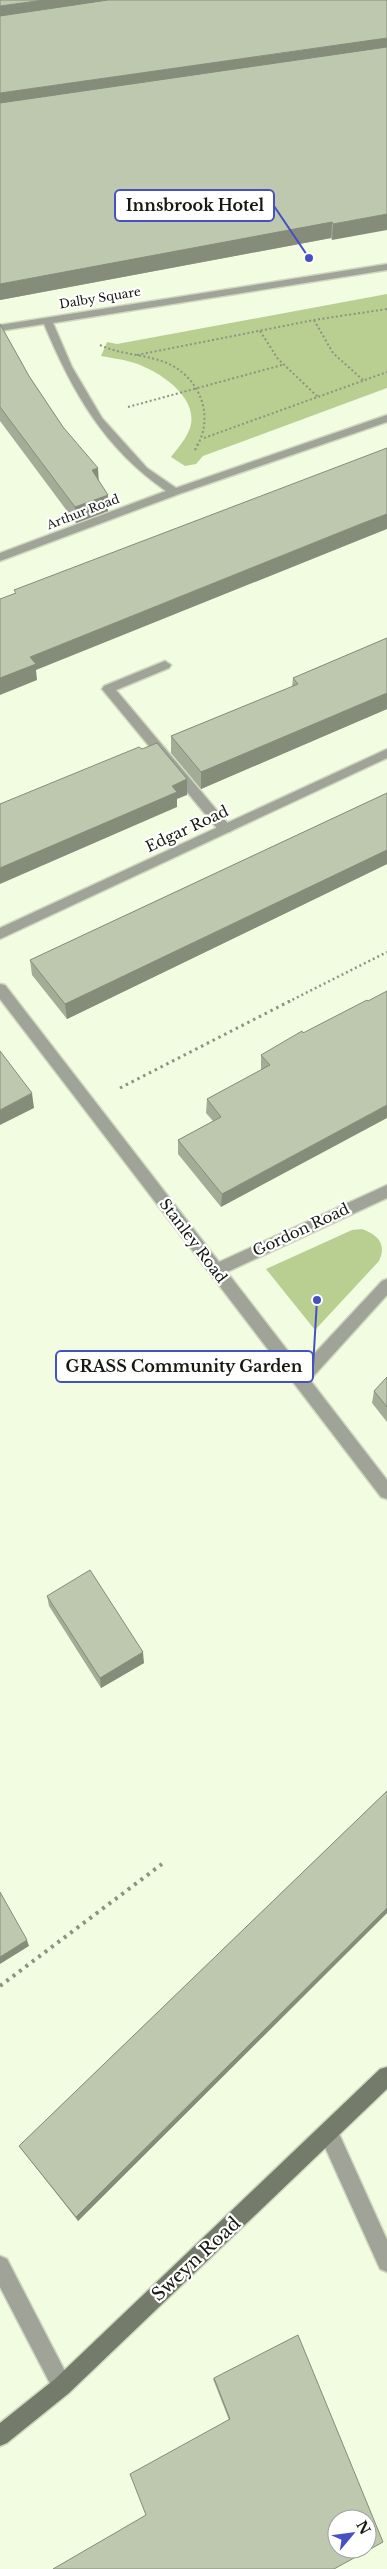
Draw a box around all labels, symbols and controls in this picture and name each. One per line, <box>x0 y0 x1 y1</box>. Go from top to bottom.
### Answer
callout: Innsbrook Hotel <box>115 190 274 221</box>
text: Innsbrook Hotel <box>126 195 265 215</box>
street label: Dalby Square <box>58 284 142 311</box>
street label: Arthur Road <box>43 491 121 533</box>
street label: Edgar Road <box>142 801 231 856</box>
street label: Stanley Road <box>156 1195 231 1287</box>
street label: Gordon Road <box>249 1199 352 1260</box>
callout: GRASS Community Garden <box>56 1351 313 1382</box>
text: GRASS Community Garden <box>66 1356 303 1376</box>
street label: Sweyn Road <box>147 2212 245 2306</box>
north arrow <box>327 2509 377 2559</box>
text: N <box>352 2518 374 2538</box>

